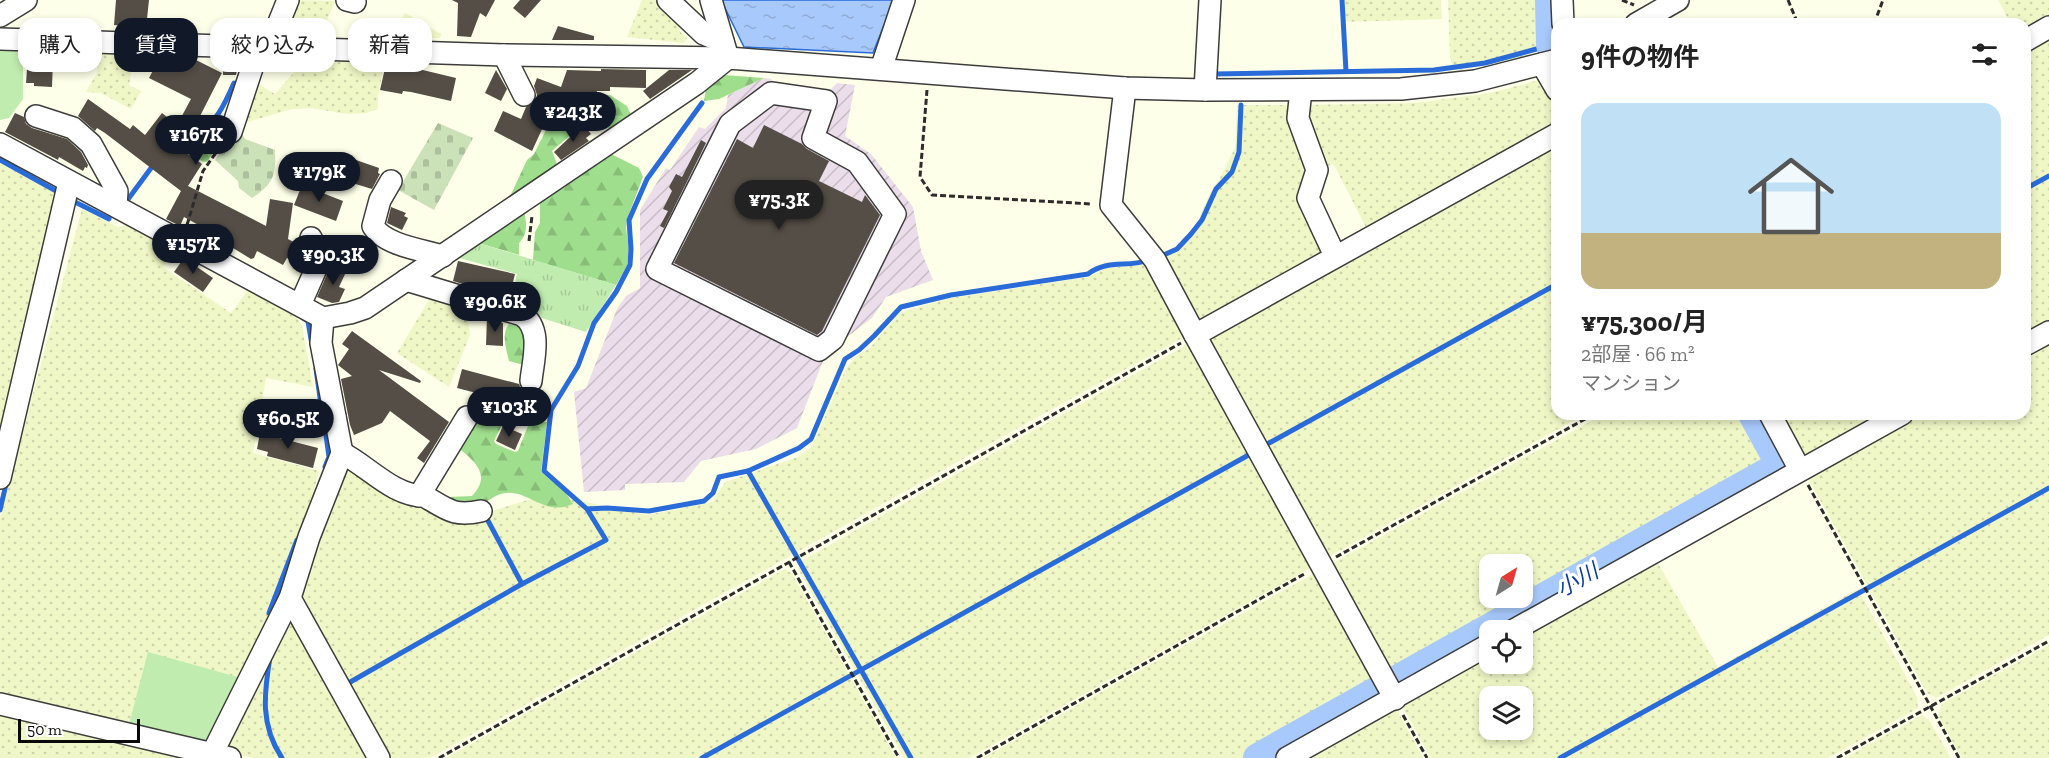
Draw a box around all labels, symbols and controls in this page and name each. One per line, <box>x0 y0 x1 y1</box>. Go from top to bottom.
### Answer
chip: 購入 <box>18 18 102 72</box>
chip: 賃貸 <box>114 18 198 72</box>
chip: 絞り込み <box>210 18 336 72</box>
chip: 新着 <box>348 18 432 72</box>
icon: filters <box>1968 38 2001 71</box>
text: 9件の物件 <box>1581 41 1699 73</box>
pin: ¥243K <box>531 92 615 143</box>
text: ¥243K <box>544 99 602 123</box>
pin: ¥167K <box>154 115 238 166</box>
text: ¥167K <box>169 122 223 146</box>
icon: home <box>1737 142 1845 250</box>
pin: ¥179K <box>277 152 361 203</box>
text: ¥179K <box>292 159 346 183</box>
pin: ¥75.3K <box>730 180 828 231</box>
text: ¥75.3K <box>749 187 809 211</box>
pin: ¥157K <box>151 224 235 275</box>
text: ¥157K <box>166 231 220 255</box>
pin: ¥90.3K <box>284 235 382 286</box>
text: ¥90.3K <box>302 242 364 266</box>
pin: ¥90.6K <box>446 282 544 333</box>
text: ¥90.6K <box>464 289 526 313</box>
text: ¥75,300/月 <box>1581 306 1708 338</box>
text: 2部屋 · 66 m² <box>1581 342 1695 366</box>
text: マンション <box>1581 371 1681 395</box>
pin: ¥103K <box>467 387 551 438</box>
text: ¥103K <box>481 394 537 418</box>
pin: ¥60.5K <box>239 399 337 450</box>
text: ¥60.5K <box>257 406 319 430</box>
north arrow <box>1479 554 1533 608</box>
map controls <box>1479 554 1533 740</box>
water label: 小川 <box>1551 557 1605 602</box>
button: locate <box>1479 620 1533 674</box>
button: layers <box>1479 686 1533 740</box>
scale bar <box>18 716 140 744</box>
text: 50 m <box>27 720 62 739</box>

